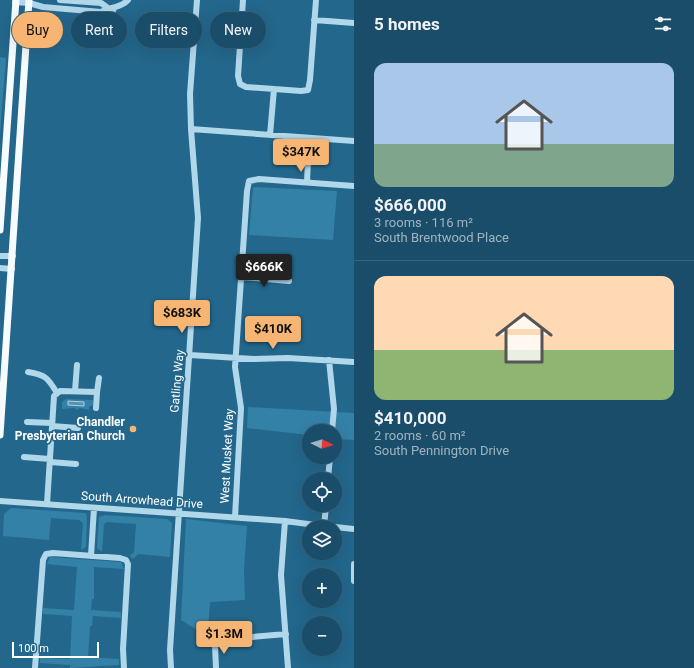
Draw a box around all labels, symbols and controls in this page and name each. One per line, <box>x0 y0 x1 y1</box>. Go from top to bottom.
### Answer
chip: Buy <box>12 12 63 48</box>
chip: Rent <box>71 12 127 48</box>
chip: Filters <box>135 12 202 48</box>
chip: New <box>210 12 266 48</box>
icon: filters <box>652 13 674 35</box>
text: 5 homes <box>374 14 440 34</box>
icon: home <box>488 89 560 161</box>
pin: $347K <box>273 139 329 173</box>
text: $347K <box>282 144 320 159</box>
text: $666,000 <box>374 195 446 215</box>
text: 3 rooms · 116 m² <box>374 215 473 230</box>
text: South Brentwood Place <box>374 230 509 245</box>
pin: $666K <box>236 254 292 288</box>
text: $666K <box>245 259 283 274</box>
pin: $683K <box>154 300 210 334</box>
icon: home <box>488 302 560 374</box>
text: $683K <box>163 305 201 320</box>
pin: $410K <box>245 316 301 350</box>
text: $410K <box>254 321 292 336</box>
street label: Gatling Way <box>167 349 187 413</box>
street label: West Musket Way <box>218 408 236 504</box>
text: $410,000 <box>374 408 446 428</box>
place label: Chandler Presbyterian Church <box>15 415 126 443</box>
marker: Chandler Presbyterian Church <box>128 424 138 434</box>
north arrow <box>302 424 342 464</box>
map controls <box>302 424 342 656</box>
text: 2 rooms · 60 m² <box>374 428 466 443</box>
text: South Pennington Drive <box>374 443 509 458</box>
button: locate <box>302 472 342 512</box>
street label: South Arrowhead Drive <box>81 489 203 511</box>
button: layers <box>302 520 342 560</box>
button: + <box>302 568 342 608</box>
button: − <box>302 616 342 656</box>
pin: $1.3M <box>196 621 252 655</box>
text: $1.3M <box>205 626 243 641</box>
scale bar <box>12 640 99 659</box>
text: 100 m <box>18 642 49 655</box>

